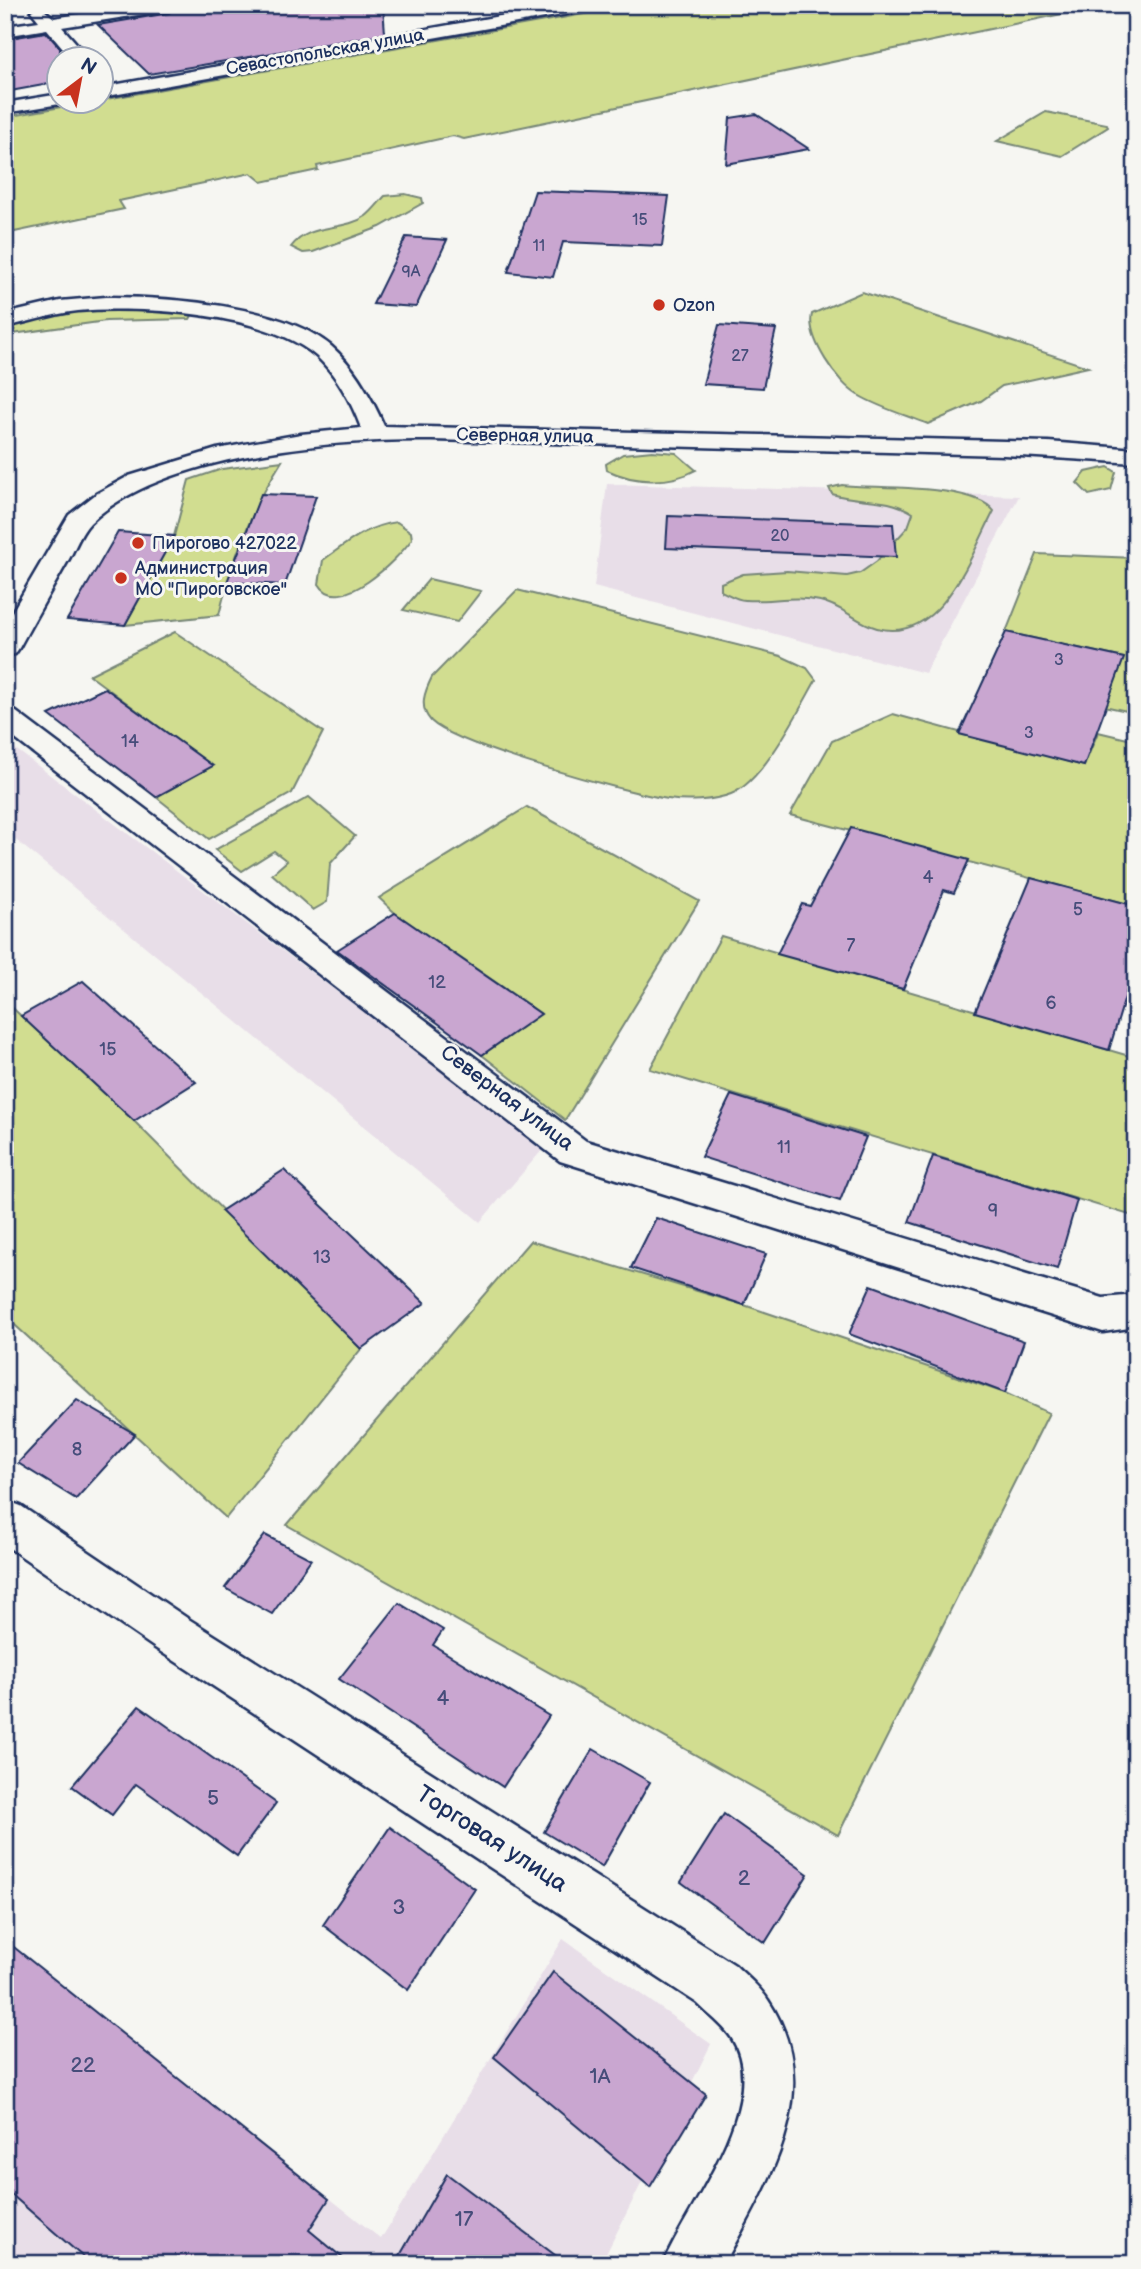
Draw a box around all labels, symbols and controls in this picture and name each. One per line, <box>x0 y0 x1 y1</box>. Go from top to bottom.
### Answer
street label: Севастопольская улица <box>224 24 426 80</box>
north arrow <box>46 46 116 116</box>
text: N <box>76 53 100 80</box>
house number: 15 <box>632 211 648 230</box>
house number: 11 <box>533 237 545 256</box>
house number: 9А <box>402 263 421 282</box>
place label: Ozon <box>673 295 715 316</box>
marker: Ozon <box>651 297 667 313</box>
house number: 27 <box>731 347 749 366</box>
street label: Северная улица <box>456 424 594 448</box>
house number: 20 <box>771 527 789 546</box>
place label: Пирогово 427022 <box>152 533 297 554</box>
marker: Пирогово 427022 <box>130 535 146 551</box>
place label: Администрация МО "Пироговское" <box>134 558 287 600</box>
marker: Администрация МО "Пироговское" <box>113 570 129 586</box>
house number: 3 <box>1054 651 1064 670</box>
house number: 3 <box>1024 724 1034 743</box>
house number: 14 <box>121 731 139 752</box>
house number: 4 <box>923 867 934 888</box>
house number: 5 <box>1073 899 1083 920</box>
house number: 7 <box>847 935 856 956</box>
house number: 12 <box>428 972 446 993</box>
house number: 6 <box>1046 993 1057 1014</box>
house number: 15 <box>99 1039 117 1060</box>
street label: Северная улица <box>436 1040 579 1157</box>
house number: 11 <box>777 1137 791 1158</box>
house number: 9 <box>988 1201 998 1222</box>
house number: 13 <box>313 1247 331 1268</box>
house number: 8 <box>72 1439 82 1460</box>
house number: 4 <box>437 1686 450 1711</box>
street label: Торговая улица <box>411 1779 573 1899</box>
house number: 5 <box>207 1786 219 1811</box>
house number: 2 <box>738 1866 751 1891</box>
house number: 3 <box>393 1895 405 1920</box>
house number: 22 <box>71 2053 96 2078</box>
house number: 1А <box>590 2064 611 2089</box>
house number: 17 <box>455 2207 474 2232</box>

